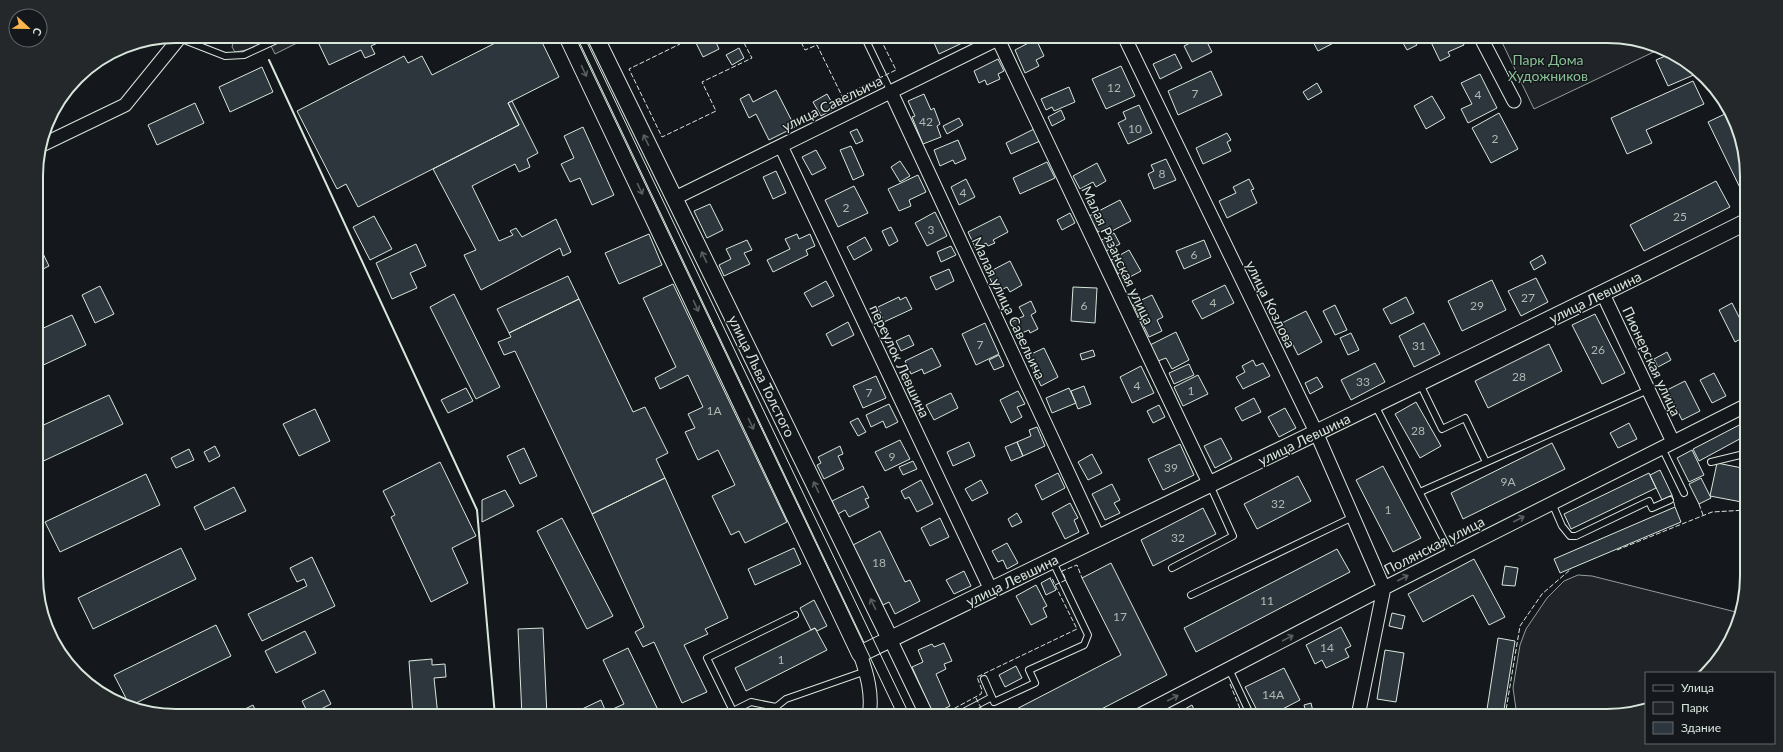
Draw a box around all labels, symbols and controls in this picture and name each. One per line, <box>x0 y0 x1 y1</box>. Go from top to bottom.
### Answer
north arrow <box>8 8 48 48</box>
text: С <box>30 26 45 38</box>
park label: Парк Дома Художников <box>1508 51 1588 84</box>
one-way arrow <box>581 65 588 77</box>
street label: улица Савельича <box>779 71 885 135</box>
house number: 12 <box>1107 80 1121 95</box>
house number: 7 <box>1192 86 1199 101</box>
house number: 4 <box>1475 87 1482 102</box>
house number: 42 <box>919 114 933 129</box>
house number: 10 <box>1128 121 1142 136</box>
house number: 2 <box>1492 131 1499 146</box>
one-way arrow <box>642 135 649 147</box>
house number: 8 <box>1159 166 1166 181</box>
one-way arrow <box>637 182 644 194</box>
street label: Малая Рязанская улица <box>1078 183 1158 327</box>
house number: 4 <box>960 185 967 200</box>
house number: 2 <box>843 200 850 215</box>
house number: 25 <box>1673 209 1687 224</box>
house number: 3 <box>928 222 935 237</box>
street label: Малая улица Савельича <box>969 234 1049 382</box>
house number: 6 <box>1191 247 1198 262</box>
one-way arrow <box>700 251 707 263</box>
street label: улица Козлова <box>1243 258 1299 350</box>
street label: улица Левшина <box>1546 267 1644 327</box>
house number: 27 <box>1521 290 1535 305</box>
house number: 4 <box>1210 295 1217 310</box>
house number: 6 <box>1081 298 1088 313</box>
house number: 29 <box>1470 298 1484 313</box>
one-way arrow <box>693 300 700 312</box>
street label: переулок Левшина <box>866 302 934 420</box>
street label: Пионерская улица <box>1619 304 1685 419</box>
street label: улица Льва Толстого <box>725 312 799 440</box>
house number: 7 <box>977 337 984 352</box>
house number: 31 <box>1412 338 1426 353</box>
house number: 26 <box>1591 342 1605 357</box>
house number: 28 <box>1512 369 1526 384</box>
house number: 33 <box>1356 374 1370 389</box>
house number: 4 <box>1134 378 1141 393</box>
house number: 1 <box>1188 383 1195 398</box>
house number: 7 <box>866 385 873 400</box>
house number: 1А <box>706 403 722 418</box>
street label: улица Левшина <box>1255 409 1353 469</box>
one-way arrow <box>748 417 755 429</box>
house number: 28 <box>1411 423 1425 438</box>
house number: 9 <box>889 449 896 464</box>
house number: 39 <box>1164 460 1178 475</box>
house number: 9А <box>1500 474 1516 489</box>
one-way arrow <box>812 481 819 493</box>
house number: 32 <box>1271 496 1285 511</box>
house number: 1 <box>1385 502 1392 517</box>
street label: Полянская улица <box>1381 512 1487 578</box>
one-way arrow <box>1513 515 1525 523</box>
house number: 32 <box>1171 530 1185 545</box>
street label: улица Левшина <box>963 550 1061 610</box>
house number: 18 <box>872 555 886 570</box>
one-way arrow <box>1397 574 1409 581</box>
house number: 11 <box>1260 593 1274 608</box>
one-way arrow <box>869 598 876 610</box>
house number: 17 <box>1113 609 1127 624</box>
one-way arrow <box>1282 634 1294 641</box>
house number: 14 <box>1320 640 1334 655</box>
house number: 1 <box>778 652 785 667</box>
legend <box>1645 672 1775 744</box>
text: Улица <box>1681 680 1714 695</box>
house number: 14А <box>1262 687 1285 702</box>
one-way arrow <box>1166 694 1178 701</box>
text: Парк <box>1681 700 1709 715</box>
text: Здание <box>1681 720 1721 735</box>

